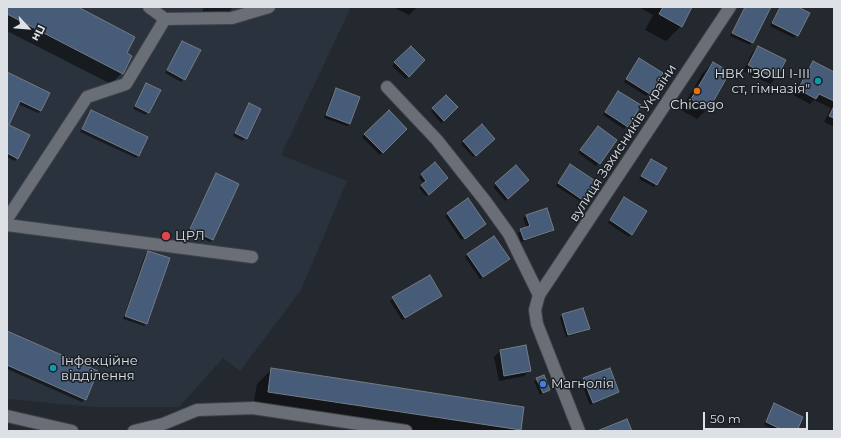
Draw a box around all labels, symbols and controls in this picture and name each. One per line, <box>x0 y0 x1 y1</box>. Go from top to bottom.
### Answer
north arrow <box>8 8 48 48</box>
text: Пн <box>29 23 49 44</box>
street label: вулиця Захисників України <box>566 61 680 225</box>
place label: НВК "ЗОШ І-ІІІ ст, гімназія" <box>714 66 810 97</box>
marker: НВК "ЗОШ І-ІІІ ст, гімназія" <box>813 76 823 86</box>
marker: Chicago <box>692 86 702 96</box>
place label: Chicago <box>670 97 724 113</box>
place label: ЦРЛ <box>175 228 205 244</box>
marker: ЦРЛ <box>160 230 172 242</box>
place label: Інфекційне відділення <box>61 353 138 384</box>
marker: Інфекційне відділення <box>48 363 58 373</box>
place label: Магнолія <box>551 376 614 392</box>
marker: Магнолія <box>538 379 548 389</box>
scale bar <box>705 404 810 430</box>
text: 50 m <box>710 411 741 426</box>

